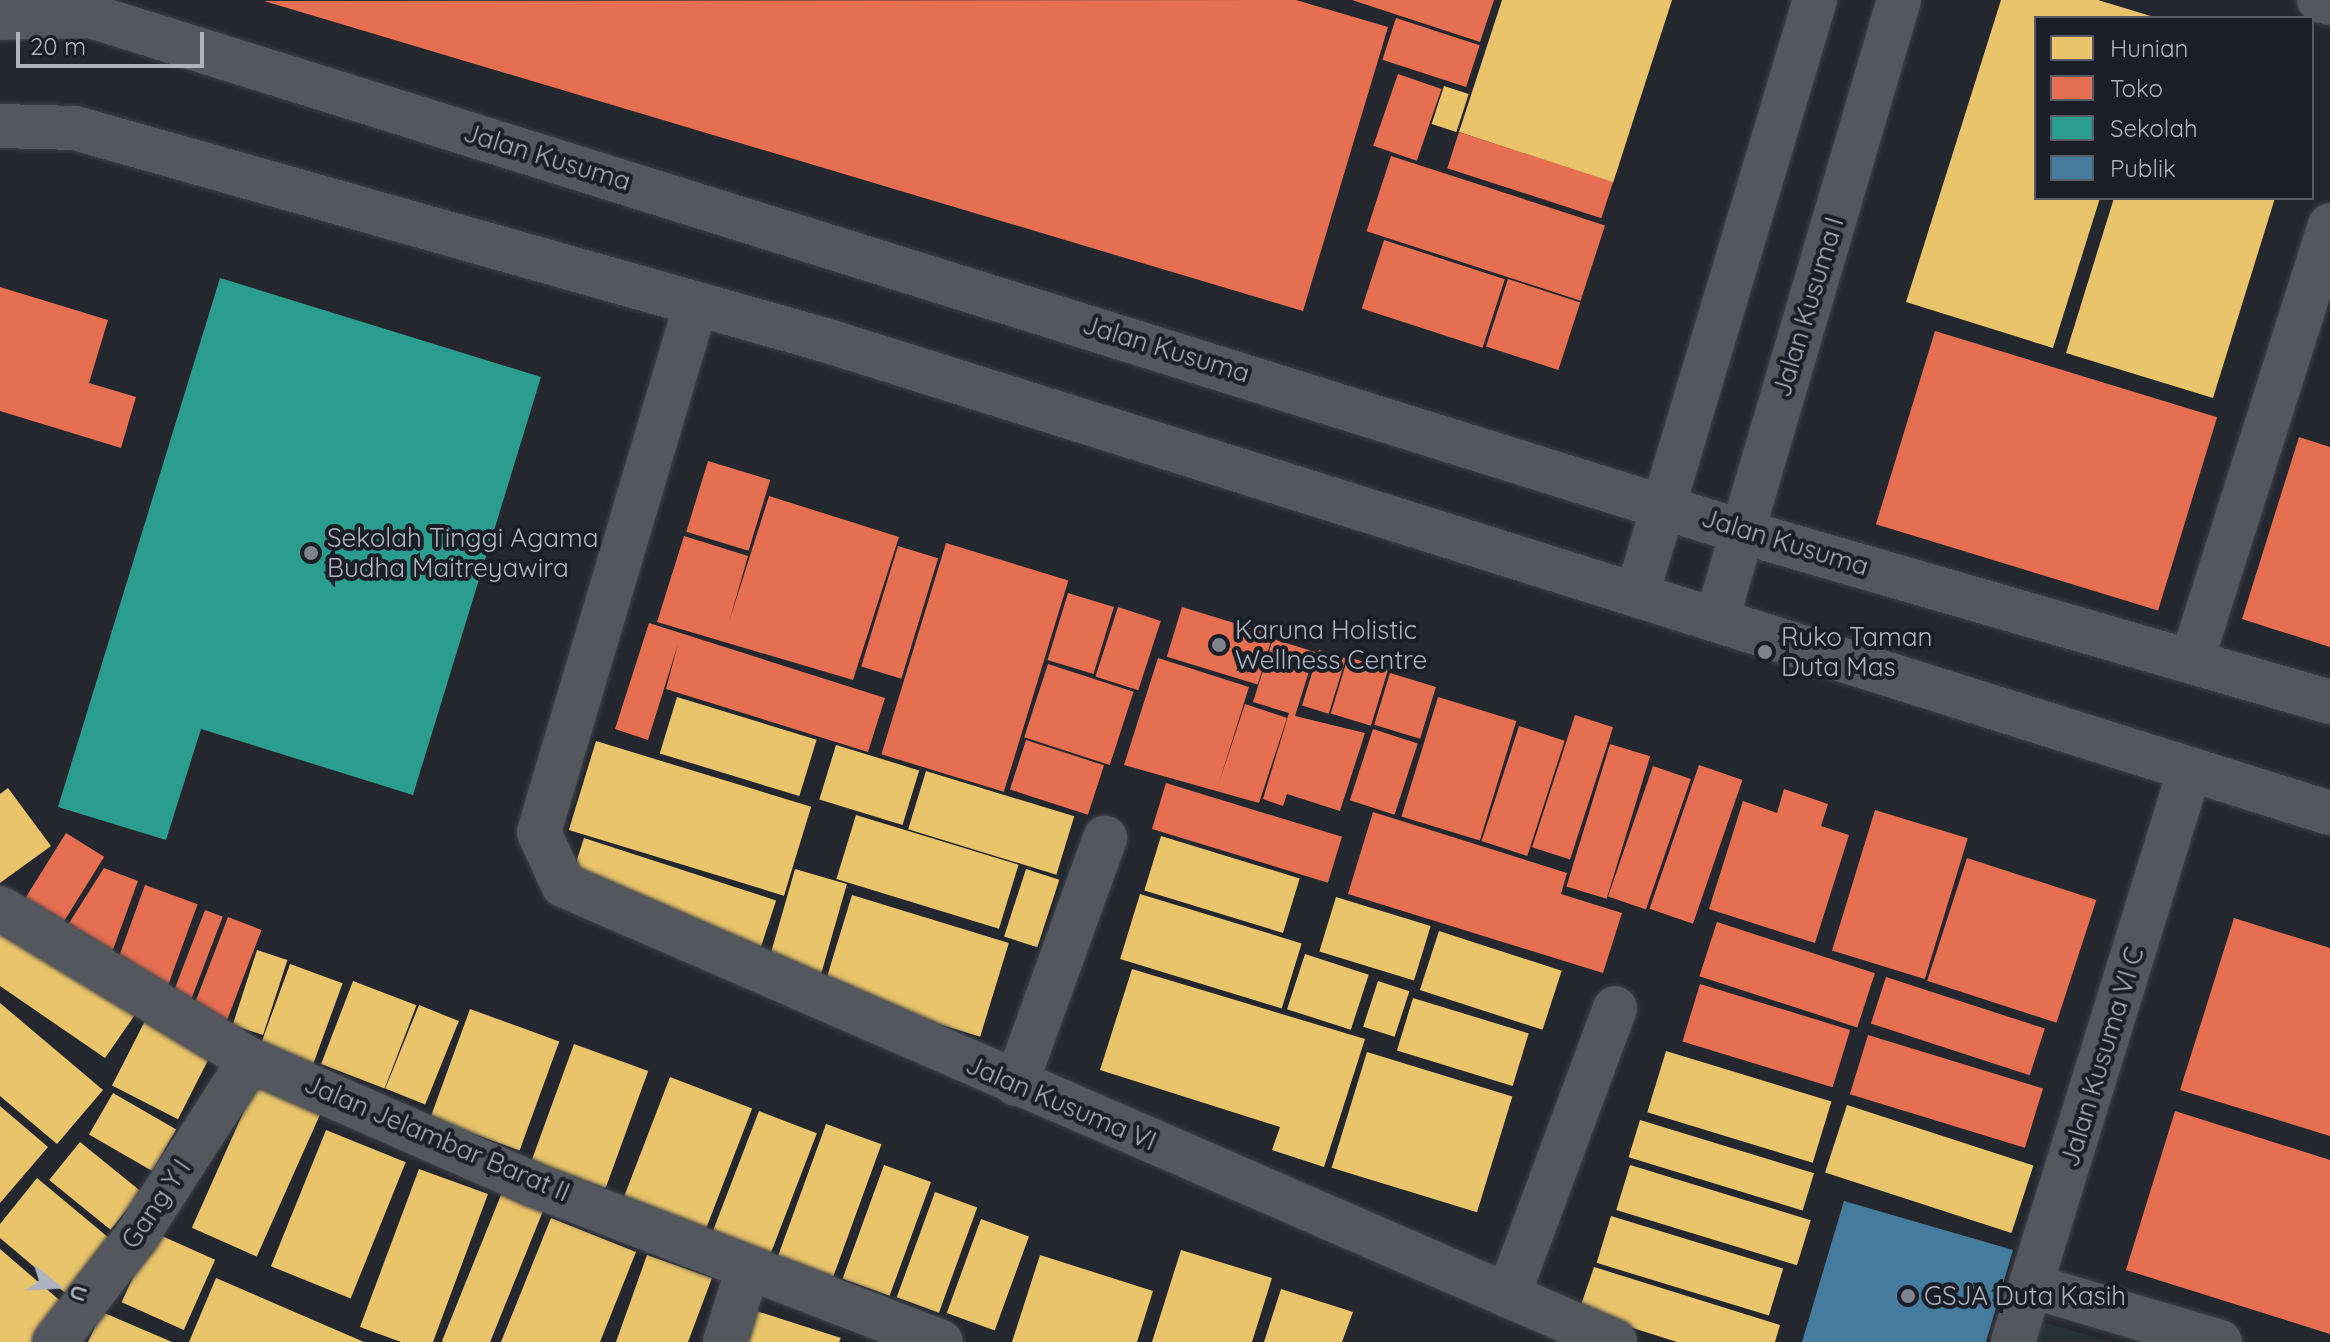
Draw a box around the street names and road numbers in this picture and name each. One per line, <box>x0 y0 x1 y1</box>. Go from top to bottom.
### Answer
street label: Jalan Kusuma <box>460 117 634 197</box>
street label: Jalan Kusuma I <box>1766 213 1850 401</box>
street label: Jalan Kusuma <box>1079 309 1253 389</box>
street label: Jalan Kusuma <box>1698 502 1872 582</box>
street label: Jalan Kusuma VI C <box>2054 943 2150 1171</box>
street label: Jalan Kusuma VI <box>961 1049 1161 1157</box>
street label: Jalan Jelambar Barat II <box>300 1068 574 1208</box>
street label: Gang Y I <box>115 1154 197 1254</box>

